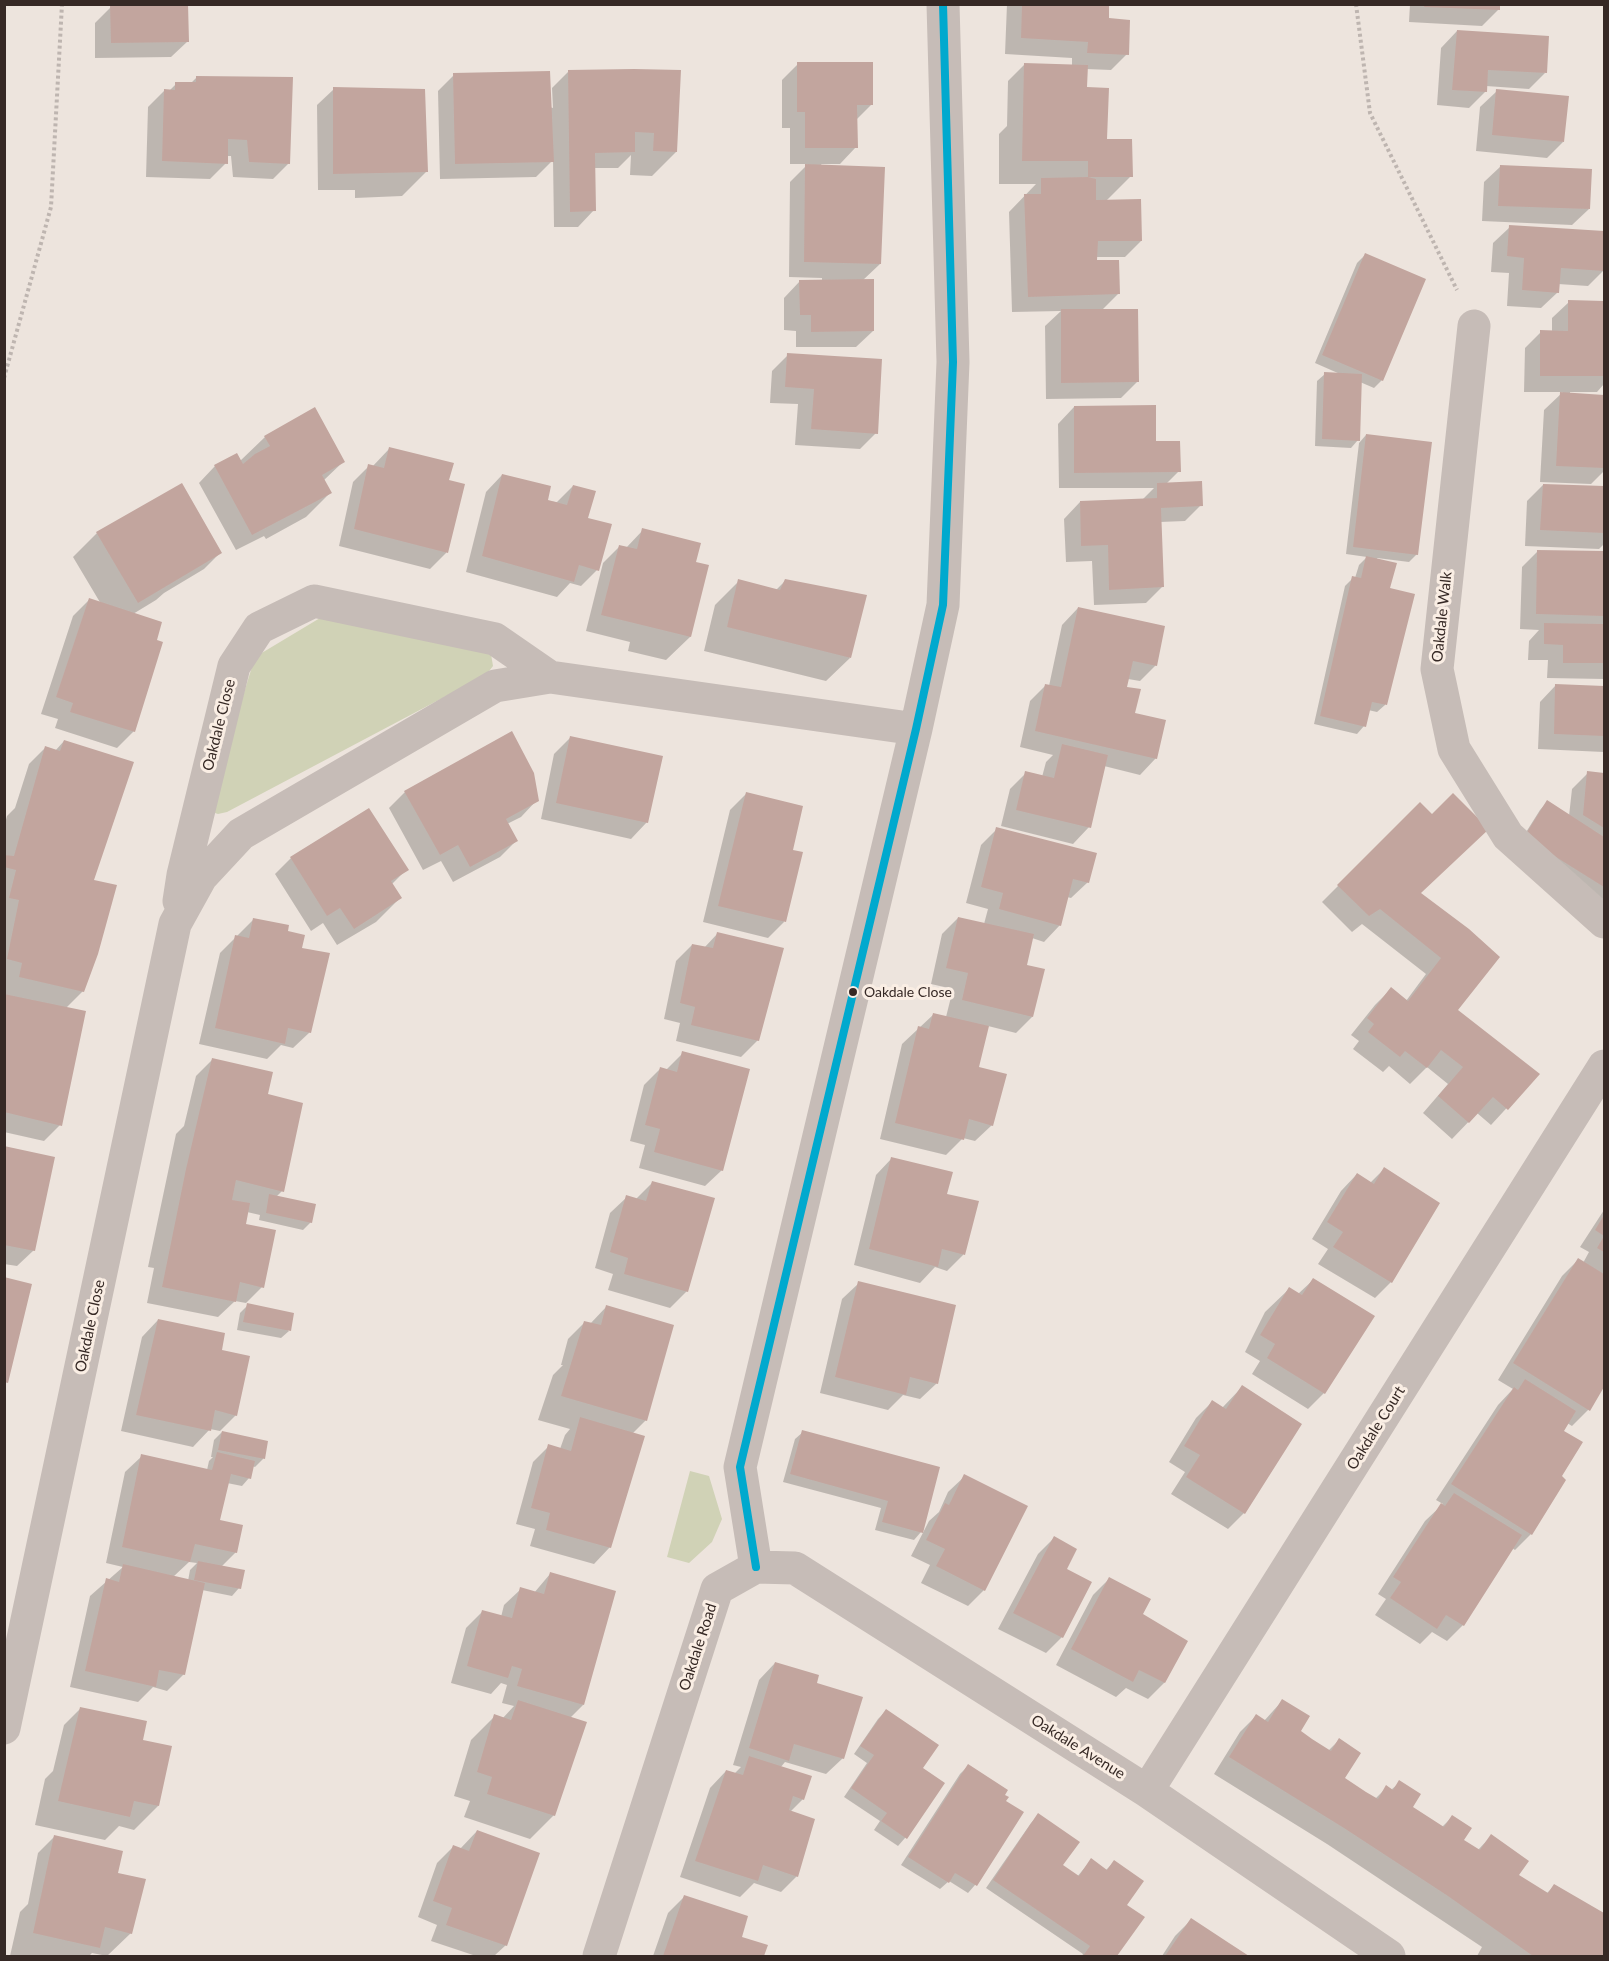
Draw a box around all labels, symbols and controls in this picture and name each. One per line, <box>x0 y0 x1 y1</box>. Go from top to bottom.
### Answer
street label: Oakdale Walk <box>1428 571 1456 663</box>
street label: Oakdale Close <box>199 677 239 773</box>
place label: Oakdale Close <box>864 984 952 1000</box>
marker: Oakdale Close <box>847 986 859 998</box>
street label: Oakdale Close <box>71 1278 109 1374</box>
street label: Oakdale Court <box>1343 1383 1409 1473</box>
street label: Oakdale Road <box>675 1601 721 1693</box>
street label: Oakdale Avenue <box>1028 1711 1128 1783</box>

